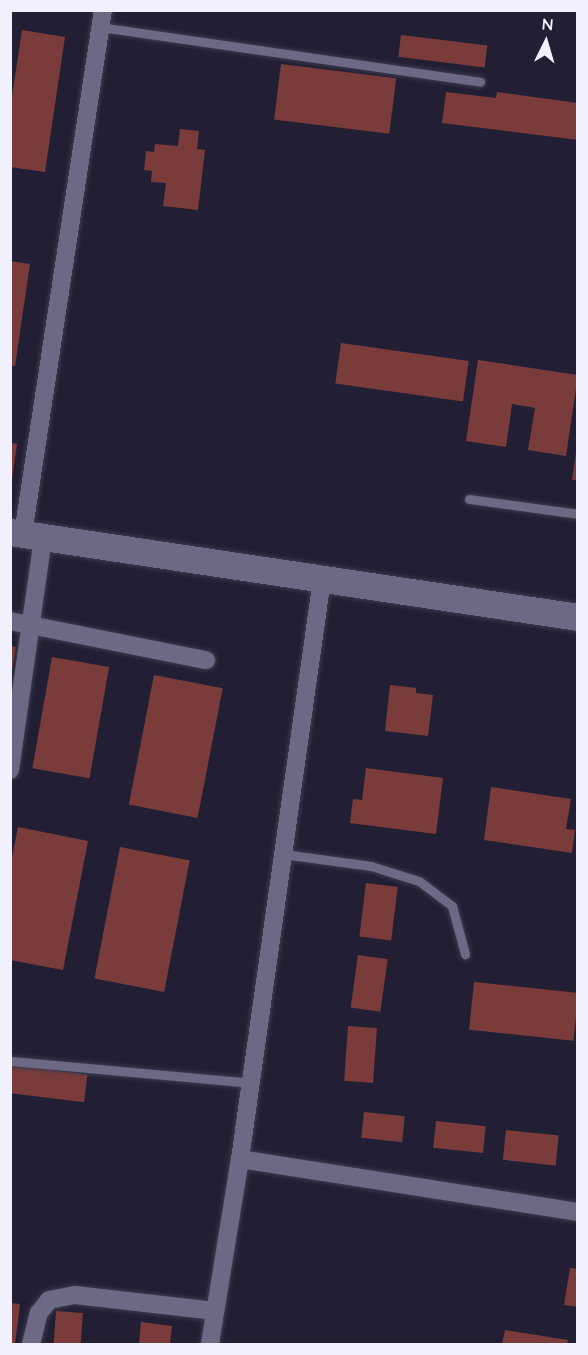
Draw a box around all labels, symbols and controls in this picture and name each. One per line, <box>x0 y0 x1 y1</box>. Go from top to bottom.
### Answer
north arrow <box>516 12 576 72</box>
text: N <box>541 14 554 35</box>

